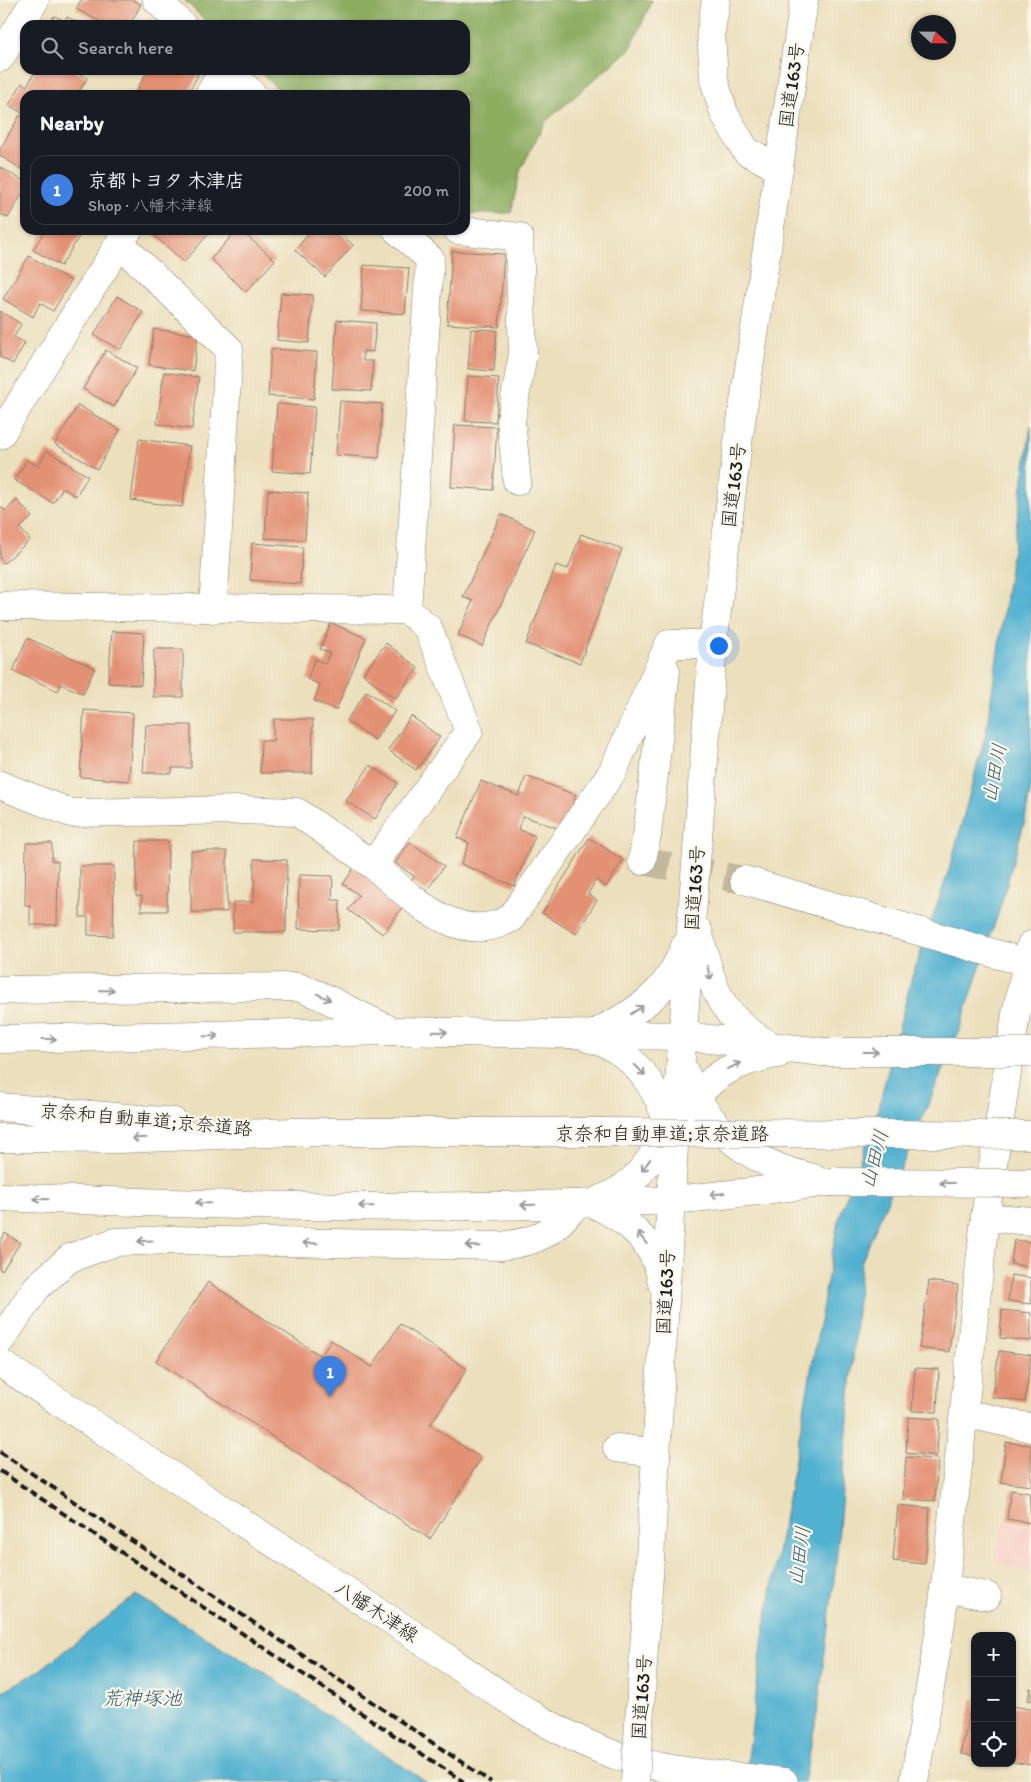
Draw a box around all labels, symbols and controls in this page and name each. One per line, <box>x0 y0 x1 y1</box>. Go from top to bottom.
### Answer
north arrow <box>911 15 956 60</box>
search box <box>20 20 470 75</box>
icon: search <box>38 34 66 62</box>
text: Search here <box>78 36 173 59</box>
street label: 国道163号 <box>774 41 809 129</box>
text: Nearby <box>40 110 104 135</box>
text: 京都トヨタ 木津店 <box>88 169 244 192</box>
text: 1 <box>53 181 61 200</box>
text: 200 m <box>404 181 449 200</box>
text: Shop · 八幡木津線 <box>88 196 213 215</box>
street label: 国道163号 <box>717 441 750 529</box>
your location <box>706 633 732 659</box>
water label: 山田川 <box>976 741 1012 805</box>
street label: 国道163号 <box>680 844 709 932</box>
one-way arrow <box>705 965 715 981</box>
one-way arrow <box>99 985 115 994</box>
one-way arrow <box>316 993 331 1002</box>
one-way arrow <box>630 1005 644 1016</box>
one-way arrow <box>432 1027 448 1036</box>
one-way arrow <box>202 1031 219 1041</box>
one-way arrow <box>40 1034 56 1044</box>
one-way arrow <box>863 1047 879 1057</box>
one-way arrow <box>726 1061 741 1070</box>
one-way arrow <box>634 1064 646 1076</box>
street label: 京奈和自動車道;京奈道路 <box>38 1099 253 1140</box>
street label: 京奈和自動車道;京奈道路 <box>555 1122 769 1145</box>
water label: 山田川 <box>855 1127 893 1191</box>
one-way arrow <box>131 1133 147 1142</box>
one-way arrow <box>641 1158 651 1172</box>
one-way arrow <box>940 1178 956 1188</box>
one-way arrow <box>709 1189 725 1199</box>
one-way arrow <box>33 1194 49 1204</box>
one-way arrow <box>195 1199 211 1208</box>
one-way arrow <box>520 1200 536 1210</box>
one-way arrow <box>358 1201 374 1211</box>
one-way arrow <box>637 1231 647 1245</box>
one-way arrow <box>137 1236 153 1245</box>
one-way arrow <box>303 1239 319 1248</box>
one-way arrow <box>465 1241 482 1251</box>
street label: 国道163号 <box>652 1248 679 1336</box>
pin: 1 <box>314 1356 346 1397</box>
water label: 山田川 <box>783 1525 815 1587</box>
street label: 八幡木津線 <box>331 1576 423 1647</box>
map controls <box>971 1632 1016 1767</box>
button: + <box>971 1632 1016 1677</box>
street label: 国道163号 <box>627 1653 656 1741</box>
button: − <box>971 1677 1016 1722</box>
water label: 荒神塚池 <box>102 1686 183 1710</box>
button: locate <box>971 1722 1016 1767</box>

